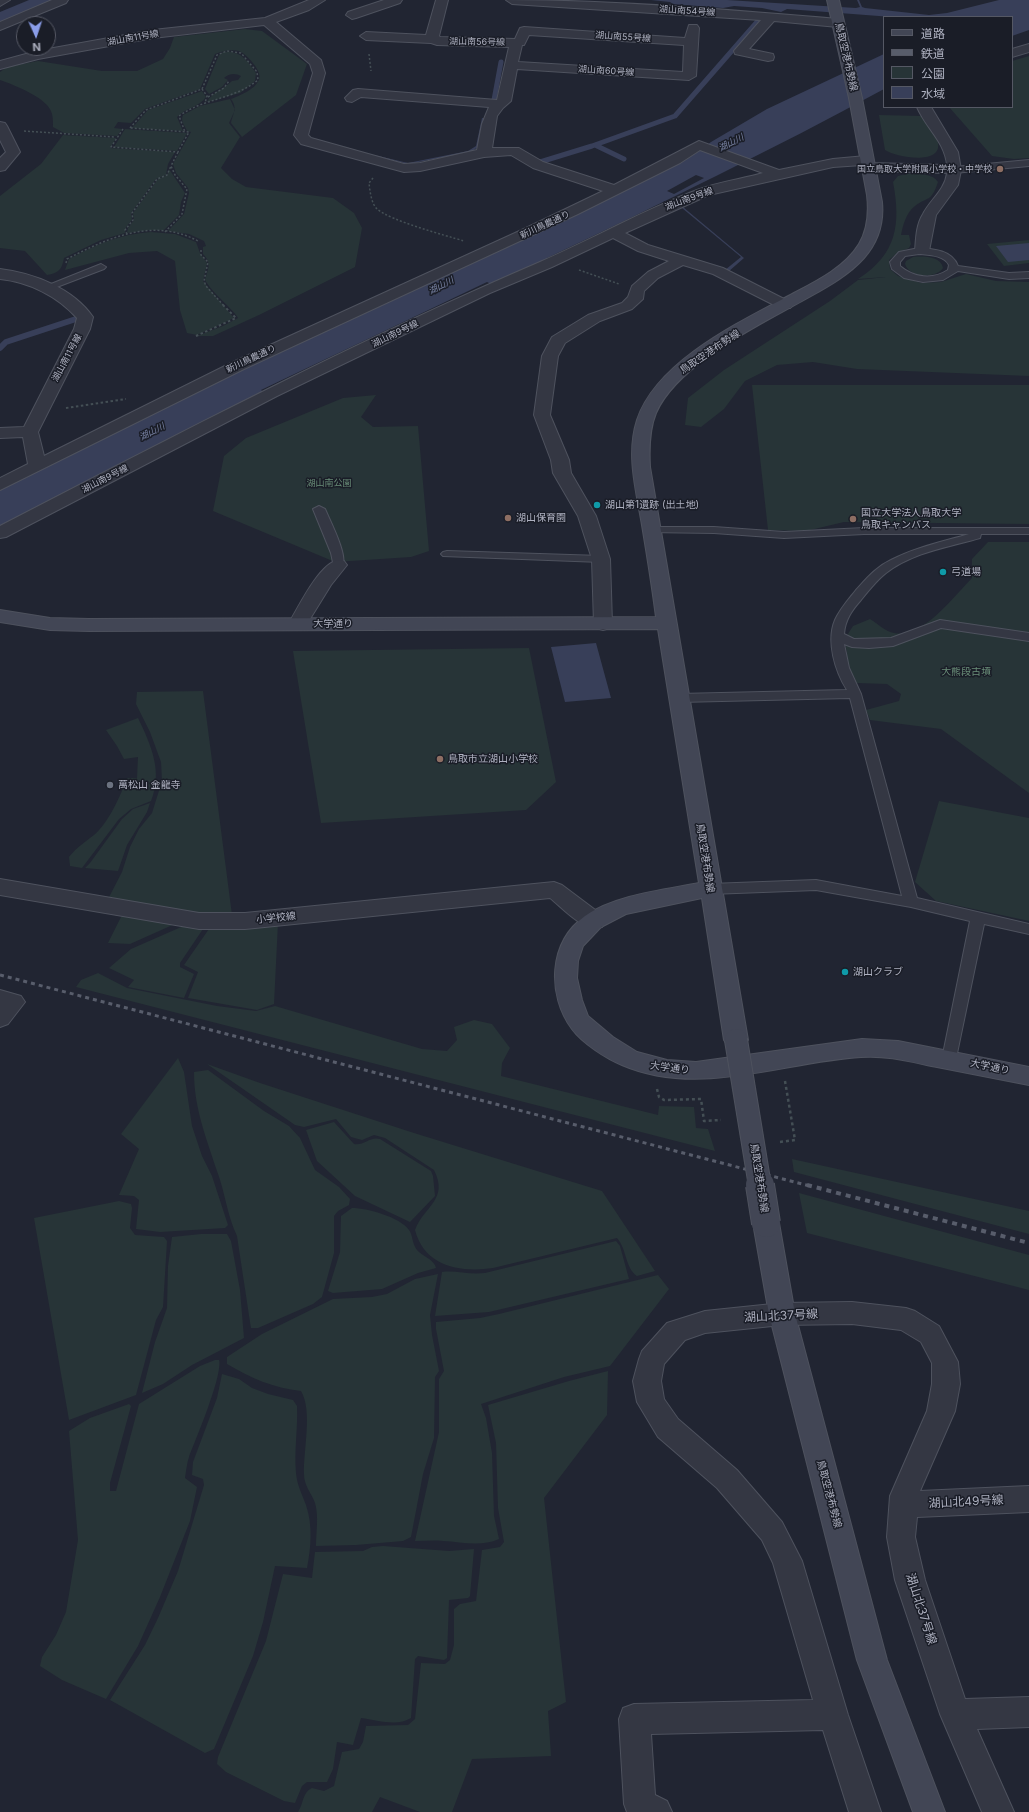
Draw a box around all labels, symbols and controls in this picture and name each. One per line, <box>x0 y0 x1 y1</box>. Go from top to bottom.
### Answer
street label: 湖山南54号線 <box>659 4 715 18</box>
north arrow <box>16 16 56 56</box>
legend <box>883 16 1013 108</box>
street label: 鳥取空港布勢線 <box>832 22 860 92</box>
text: 道路 <box>921 26 945 41</box>
street label: 湖山南11号線 <box>106 28 160 48</box>
street label: 湖山南55号線 <box>595 30 651 44</box>
street label: 湖山南56号線 <box>449 36 505 48</box>
text: N <box>32 40 41 54</box>
text: 鉄道 <box>921 46 945 61</box>
street label: 湖山南60号線 <box>578 64 634 78</box>
text: 公園 <box>921 66 945 81</box>
text: 水域 <box>921 86 945 101</box>
water label: 湖山川 <box>717 132 745 154</box>
place label: 国立鳥取大学附属小学校・中学校 <box>857 164 992 174</box>
marker: 国立鳥取大学附属小学校・中学校 <box>995 164 1005 174</box>
street label: 湖山南9号線 <box>663 185 715 213</box>
street label: 新川鳥農通り <box>518 209 572 241</box>
water label: 湖山川 <box>427 275 455 297</box>
street label: 湖山南9号線 <box>370 318 420 350</box>
street label: 鳥取空港布勢線 <box>678 327 742 377</box>
street label: 湖山南11号線 <box>50 332 84 384</box>
street label: 新川鳥農通り <box>224 343 278 375</box>
water label: 湖山川 <box>138 421 166 443</box>
street label: 湖山南9号線 <box>80 463 130 495</box>
park label: 湖山南公園 <box>307 478 351 488</box>
place label: 湖山第1遺跡 (出土地) <box>605 499 699 511</box>
marker: 湖山第1遺跡 (出土地) <box>592 500 602 510</box>
place label: 国立大学法人鳥取大学 鳥取キャンパス <box>861 507 961 530</box>
place label: 湖山保育園 <box>516 512 566 524</box>
marker: 湖山保育園 <box>503 513 513 523</box>
marker: 国立大学法人鳥取大学 鳥取キャンパス <box>848 514 858 524</box>
place label: 弓道場 <box>951 566 981 578</box>
marker: 弓道場 <box>938 567 948 577</box>
street label: 大学通り <box>313 618 353 630</box>
park label: 大熊段古墳 <box>941 666 991 678</box>
place label: 鳥取市立湖山小学校 <box>448 753 538 765</box>
marker: 鳥取市立湖山小学校 <box>435 754 445 764</box>
place label: 萬松山 金龍寺 <box>118 779 181 791</box>
marker: 萬松山 金龍寺 <box>105 780 115 790</box>
street label: 鳥取空港布勢線 <box>694 822 716 894</box>
street label: 小学校線 <box>255 910 297 926</box>
place label: 湖山クラブ <box>853 966 903 978</box>
marker: 湖山クラブ <box>840 967 850 977</box>
street label: 大学通り <box>969 1057 1011 1077</box>
street label: 大学通り <box>649 1060 691 1076</box>
street label: 鳥取空港布勢線 <box>748 1142 770 1214</box>
street label: 湖山北37号線 <box>744 1307 818 1325</box>
street label: 鳥取空港布勢線 <box>814 1459 844 1529</box>
street label: 湖山北49号線 <box>928 1493 1004 1511</box>
street label: 湖山北37号線 <box>903 1571 939 1647</box>

